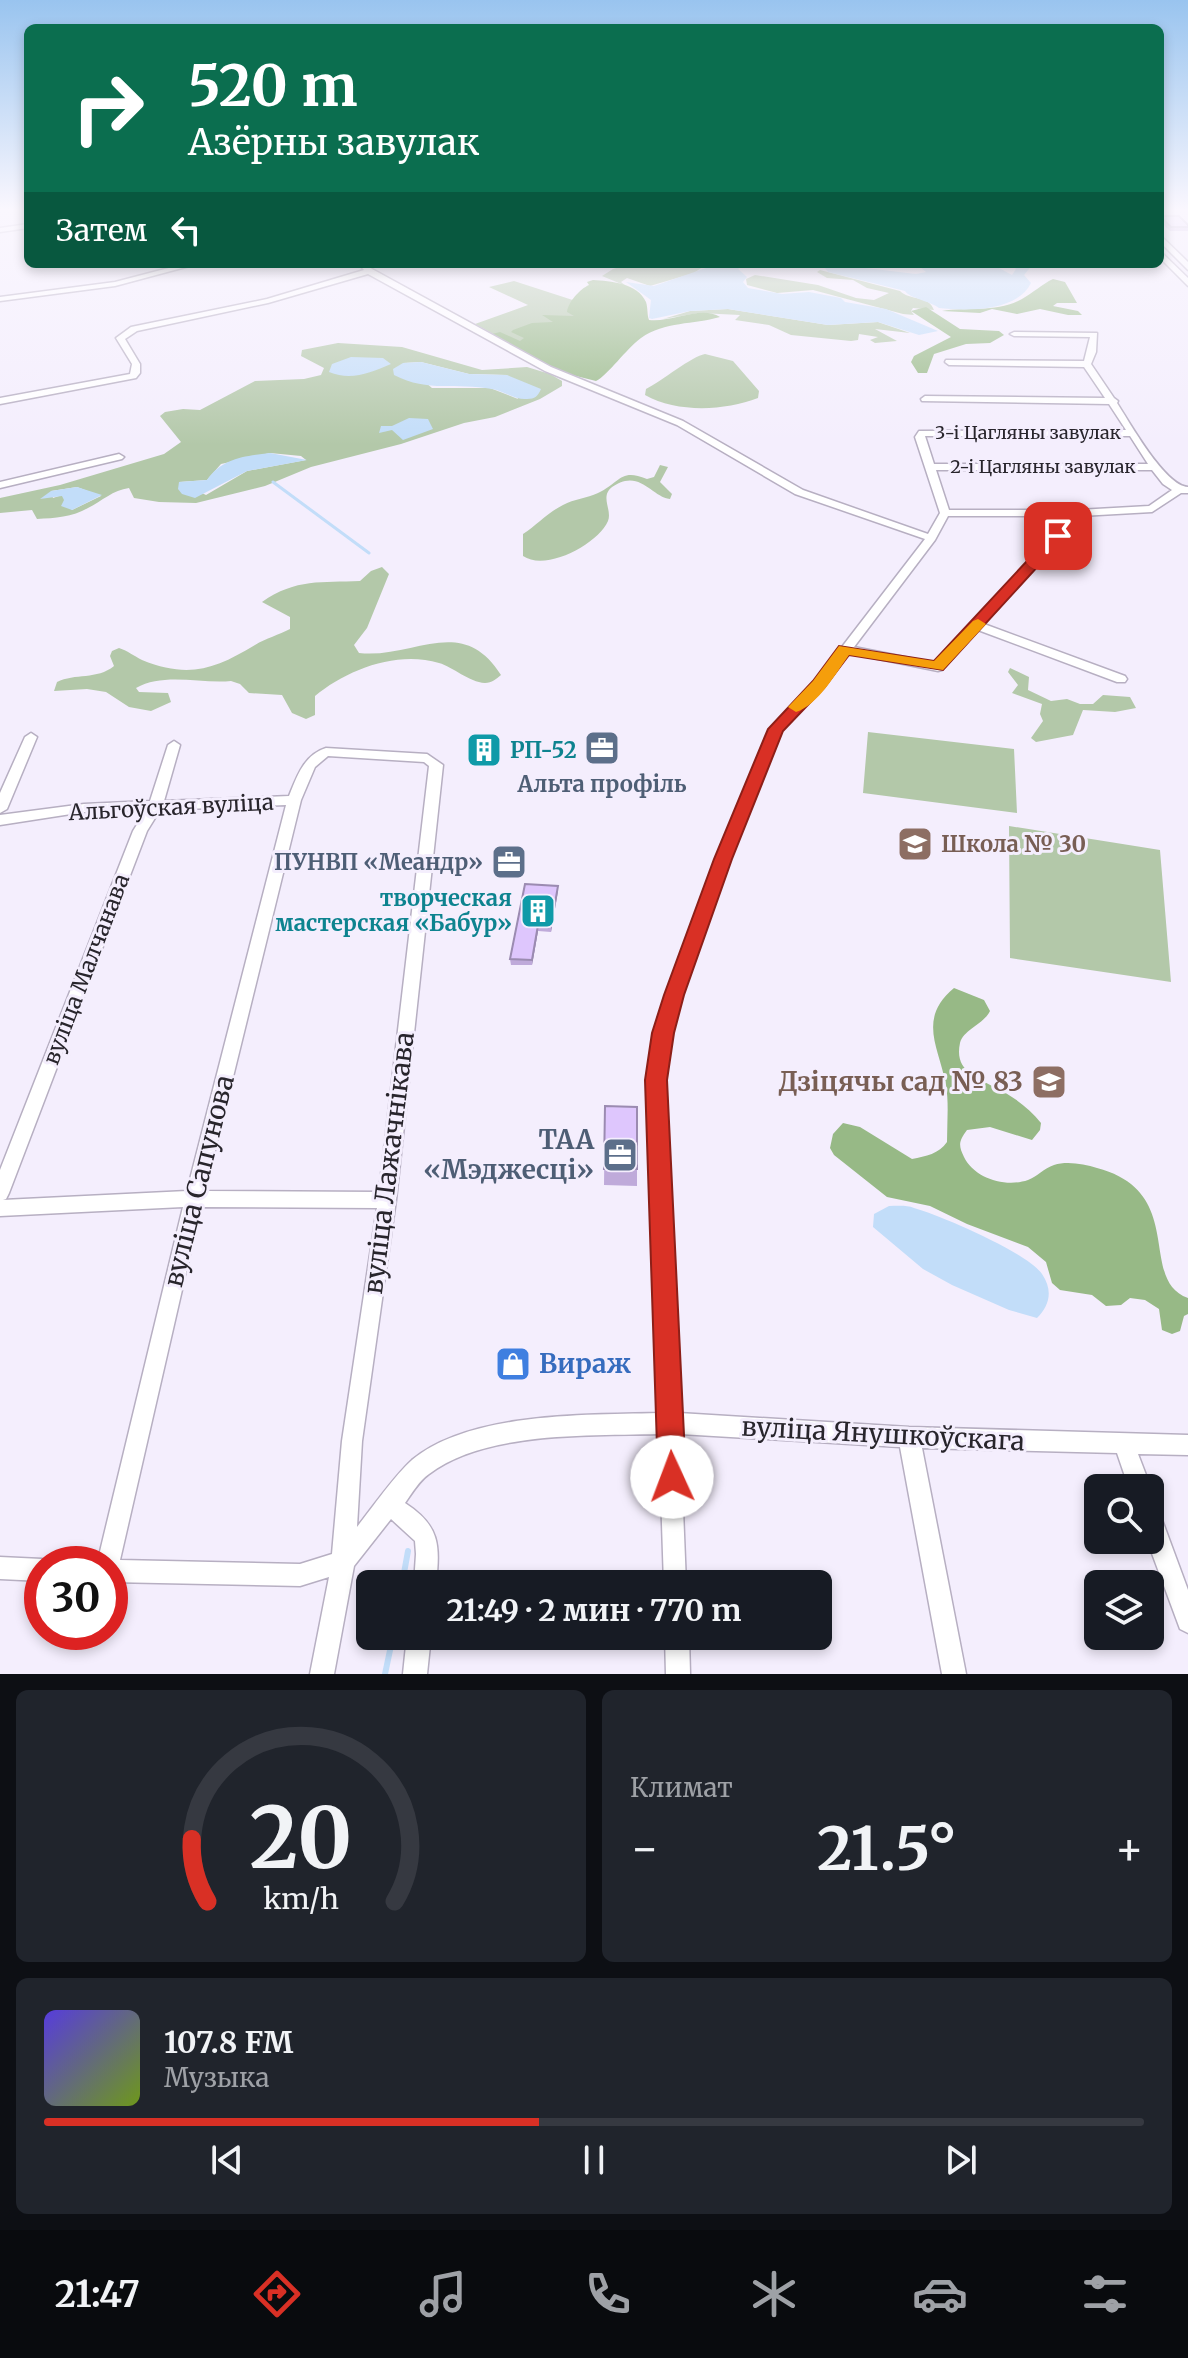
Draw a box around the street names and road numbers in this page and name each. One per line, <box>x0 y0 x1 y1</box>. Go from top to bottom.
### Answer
street label: 3-і Цагляны завулак <box>935 421 1122 444</box>
street label: 2-і Цагляны завулак <box>950 455 1136 478</box>
street label: Альгоўская вуліца <box>67 788 274 826</box>
street label: вуліца Малчанава <box>37 869 135 1068</box>
street label: вуліца Лажачнікава <box>356 1030 421 1296</box>
street label: вуліца Сапунова <box>156 1071 241 1290</box>
street label: вуліца Янушкоўскага <box>741 1410 1025 1457</box>

